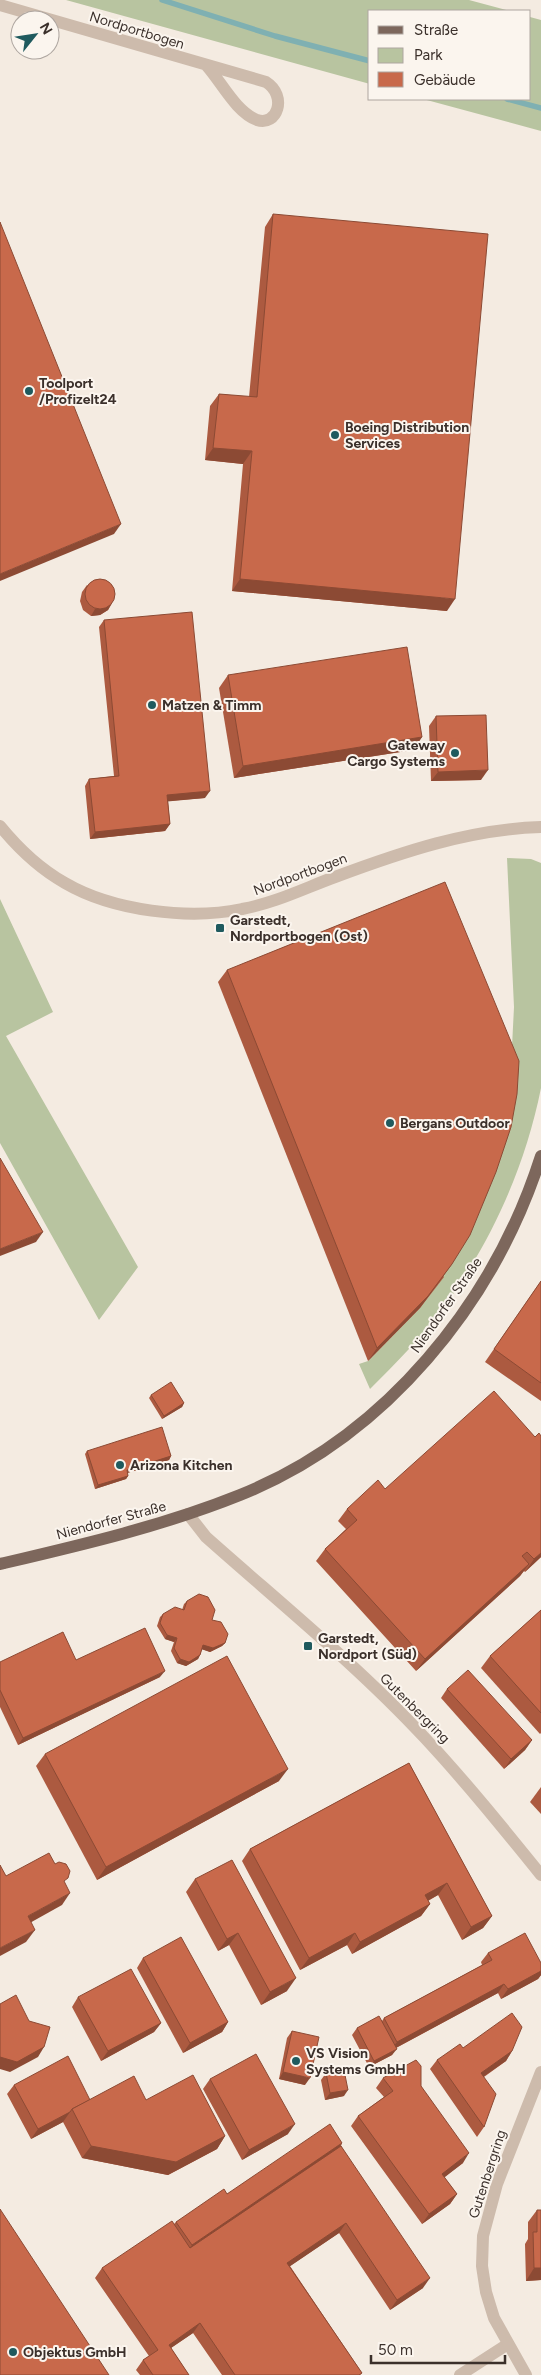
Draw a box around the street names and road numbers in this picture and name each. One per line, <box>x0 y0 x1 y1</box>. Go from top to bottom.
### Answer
street label: Nordportbogen <box>87 8 187 53</box>
street label: Nordportbogen <box>251 850 349 899</box>
street label: Niendorfer Straße <box>407 1254 486 1356</box>
street label: Niendorfer Straße <box>54 1498 168 1543</box>
street label: Gutenbergring <box>376 1670 453 1747</box>
street label: Gutenbergring <box>465 2128 510 2221</box>

